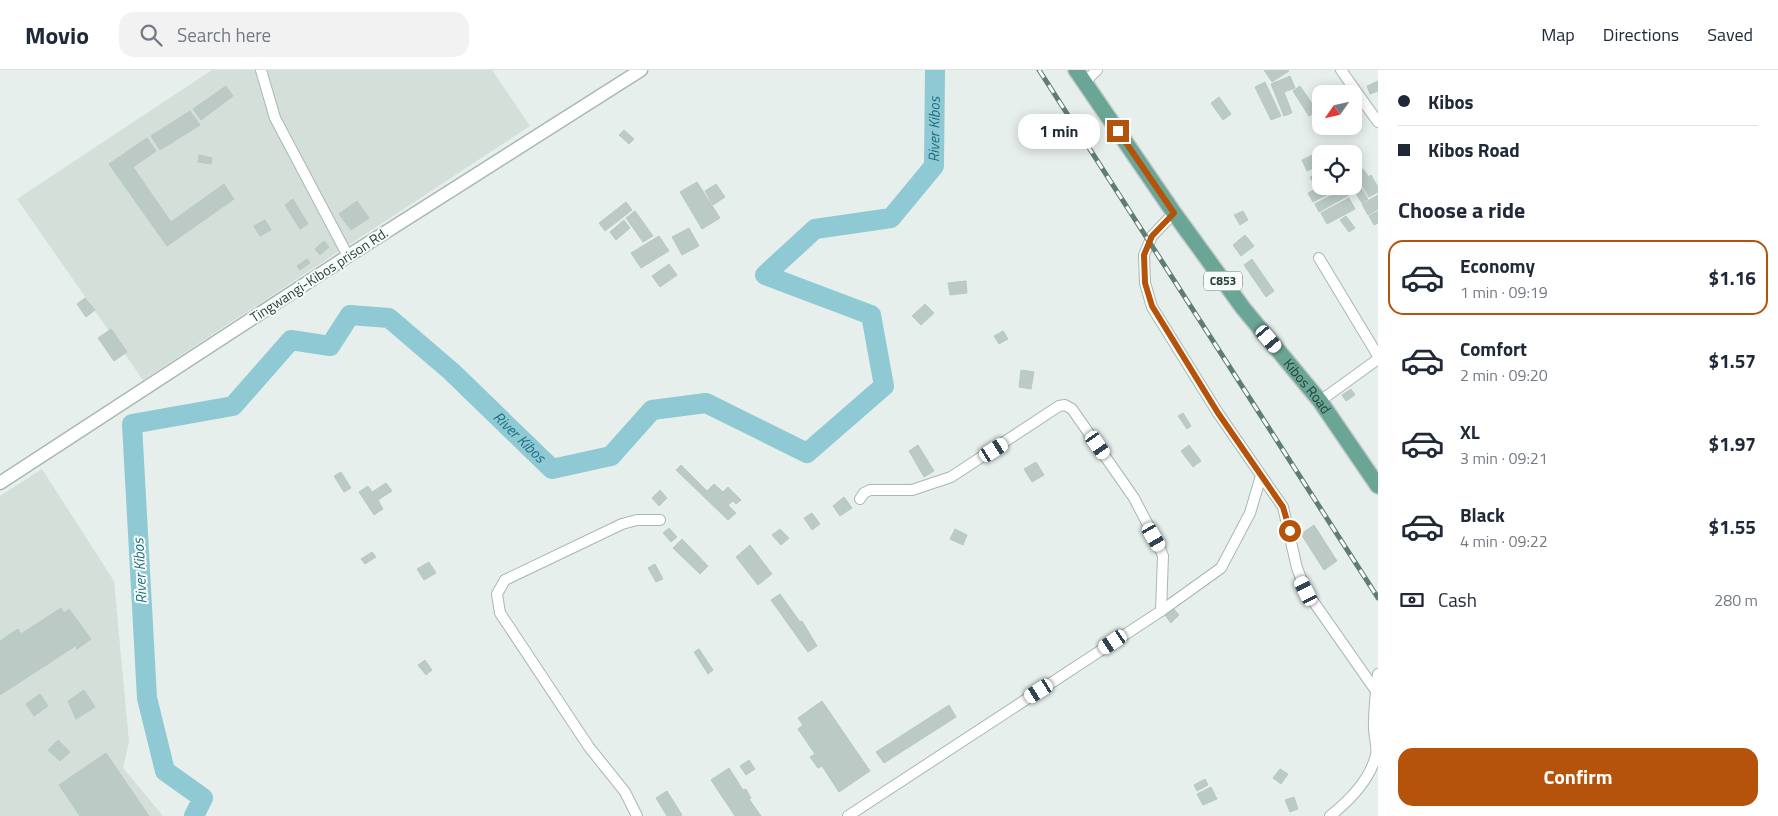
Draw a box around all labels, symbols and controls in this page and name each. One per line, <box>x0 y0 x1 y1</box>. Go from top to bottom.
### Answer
search box <box>119 12 469 57</box>
text: Movio <box>25 17 89 53</box>
text: Search here <box>177 20 271 49</box>
icon: search <box>137 21 165 49</box>
text: Map <box>1541 21 1575 48</box>
text: Directions <box>1603 21 1679 48</box>
text: Saved <box>1707 21 1753 48</box>
north arrow <box>1312 85 1362 135</box>
map controls <box>1312 85 1362 195</box>
text: Kibos <box>1428 87 1474 116</box>
water label: River Kibos <box>922 95 946 162</box>
callout: 1 min <box>1018 114 1100 148</box>
text: 1 min <box>1040 119 1078 143</box>
route end <box>1107 120 1129 142</box>
text: Kibos Road <box>1428 135 1520 164</box>
button: locate <box>1312 145 1362 195</box>
text: Choose a ride <box>1398 193 1525 227</box>
street label: Tingwangi-Kibos prison Rd. <box>246 222 392 327</box>
text: Economy <box>1460 251 1535 280</box>
icon: car <box>1400 255 1445 300</box>
text: $1.16 <box>1709 263 1756 292</box>
road number: C853 <box>1204 272 1242 290</box>
text: 1 min · 09:19 <box>1460 280 1548 304</box>
car <box>1253 323 1284 355</box>
text: Comfort <box>1460 334 1527 363</box>
icon: car <box>1400 338 1445 383</box>
text: $1.57 <box>1709 346 1756 375</box>
street label: Kibos Road <box>1279 354 1337 418</box>
text: 2 min · 09:20 <box>1460 363 1548 387</box>
water label: River Kibos <box>488 406 552 469</box>
text: XL <box>1460 417 1480 446</box>
icon: car <box>1400 421 1445 466</box>
car <box>1083 428 1112 462</box>
text: $1.97 <box>1709 429 1756 458</box>
car <box>977 436 1010 464</box>
text: 3 min · 09:21 <box>1460 446 1548 470</box>
text: Black <box>1460 500 1505 529</box>
icon: car <box>1400 504 1445 549</box>
text: $1.55 <box>1709 512 1756 541</box>
car <box>1140 520 1167 554</box>
route start <box>1279 520 1301 542</box>
text: 4 min · 09:22 <box>1460 529 1548 553</box>
water label: River Kibos <box>126 536 153 604</box>
car <box>1292 574 1319 608</box>
text: Cash <box>1438 585 1477 614</box>
icon: cash <box>1398 586 1426 614</box>
text: 280 m <box>1714 588 1758 612</box>
car <box>1096 627 1129 657</box>
car <box>1022 677 1055 705</box>
button: Confirm <box>1398 748 1758 806</box>

